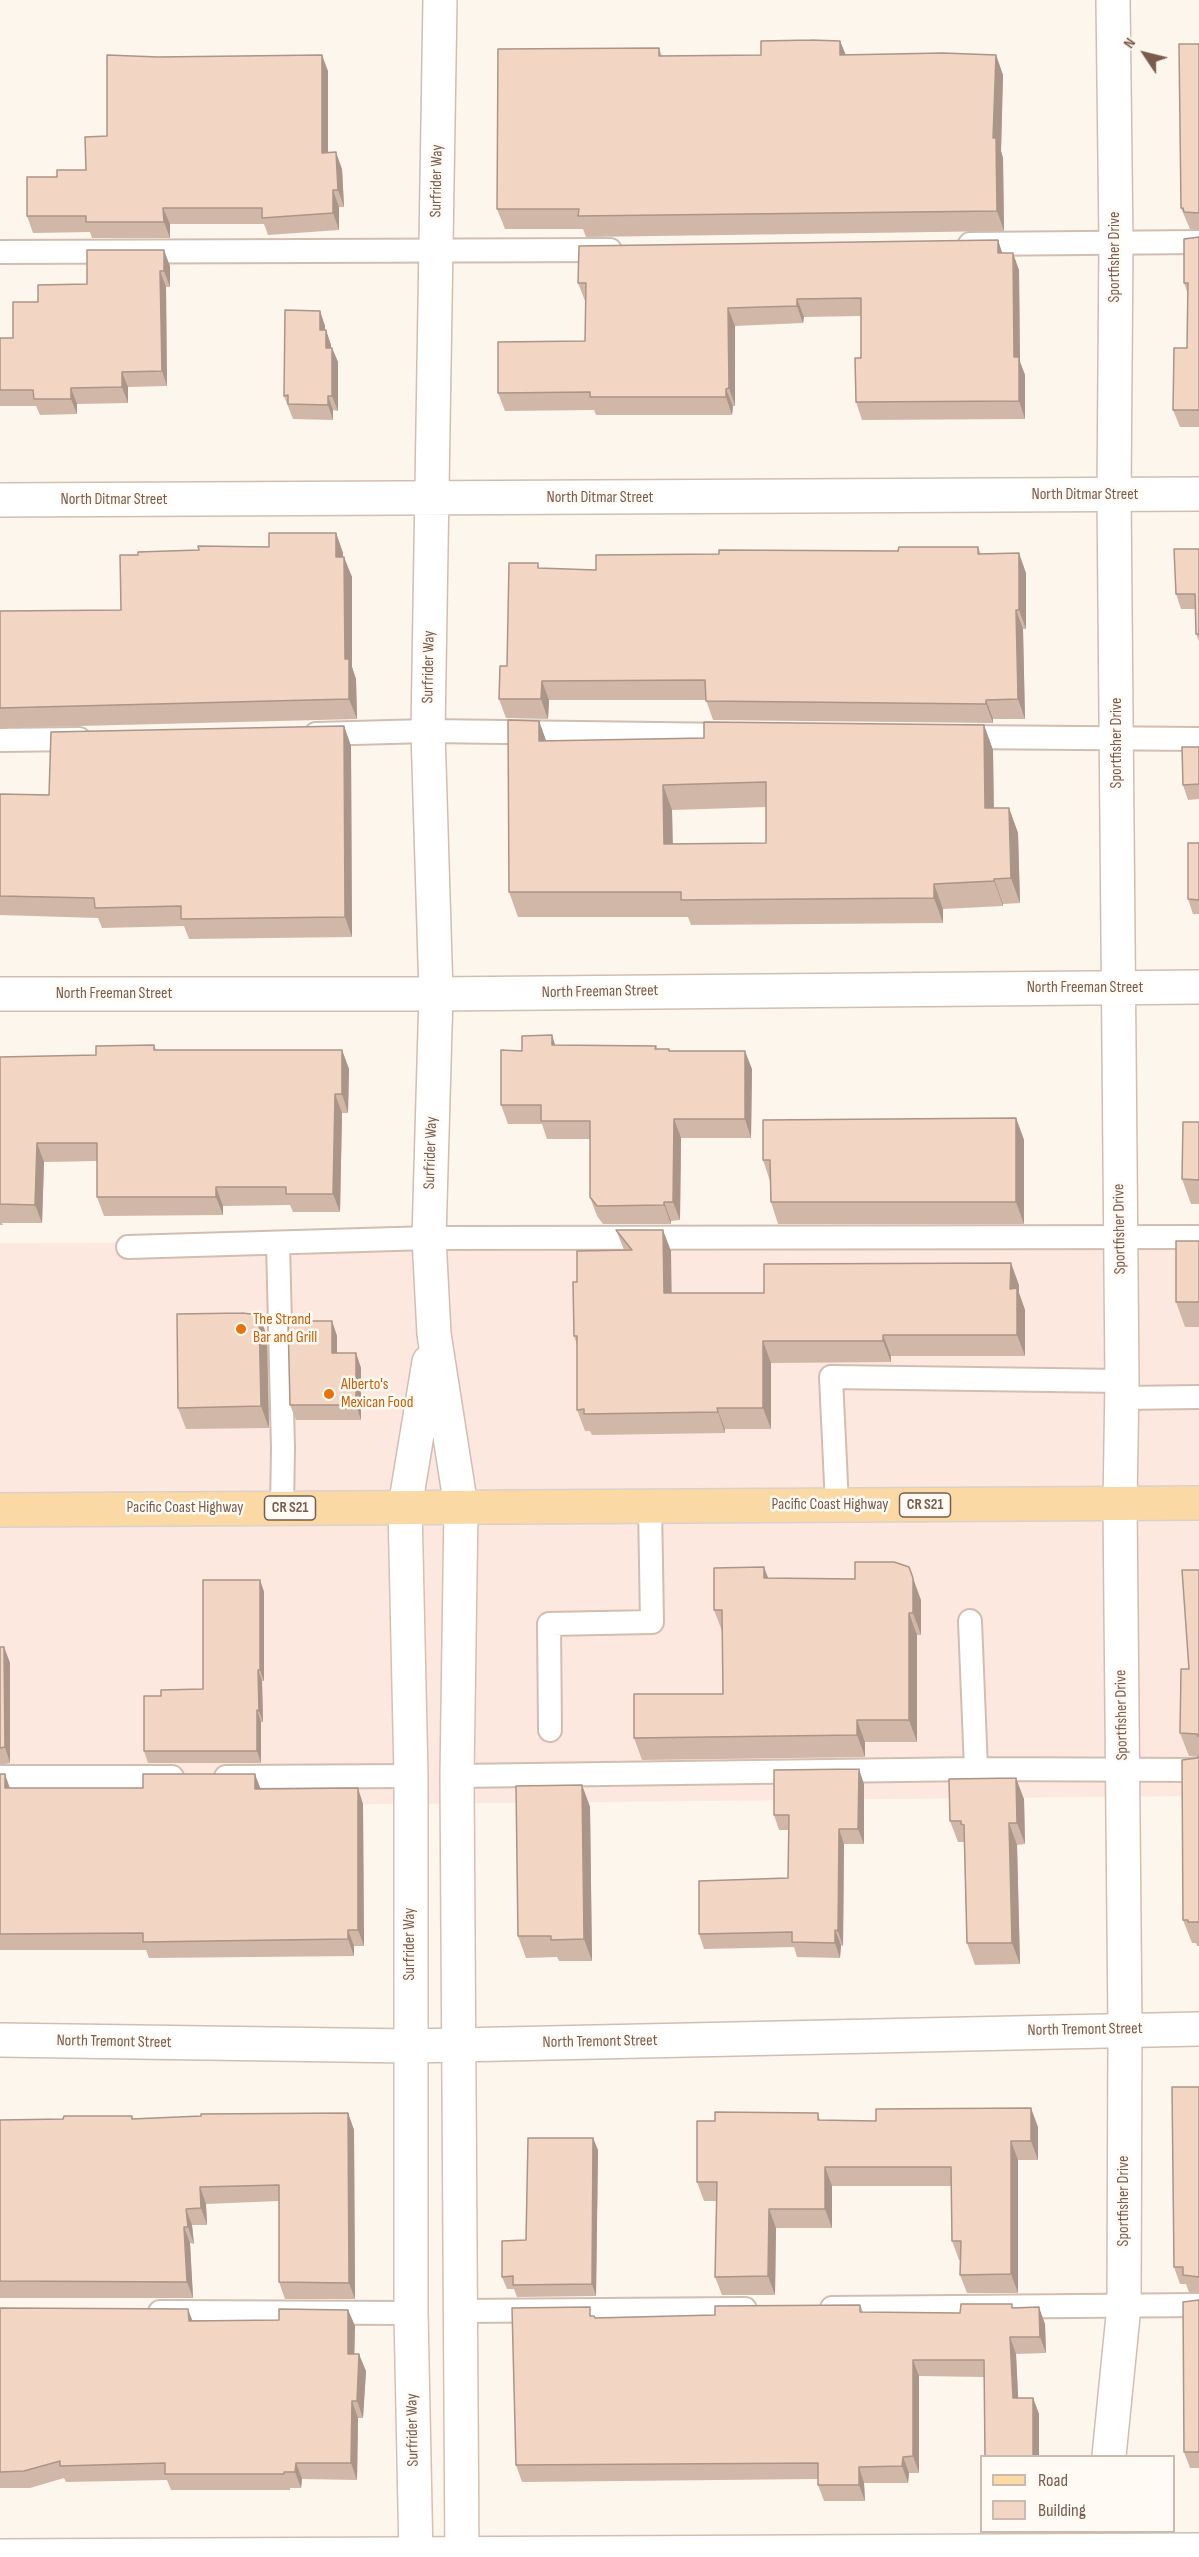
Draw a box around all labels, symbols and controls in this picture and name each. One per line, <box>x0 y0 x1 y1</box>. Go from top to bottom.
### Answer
north arrow <box>1115 24 1175 84</box>
text: N <box>1120 34 1140 52</box>
street label: Surfrider Way <box>427 144 447 218</box>
street label: Sportfisher Drive <box>1105 212 1125 302</box>
street label: North Ditmar Street <box>1032 485 1138 505</box>
street label: North Ditmar Street <box>547 488 653 508</box>
street label: North Ditmar Street <box>61 490 167 510</box>
street label: Surfrider Way <box>419 630 439 704</box>
street label: Sportfisher Drive <box>1107 698 1127 788</box>
street label: North Freeman Street <box>1027 978 1143 998</box>
street label: North Freeman Street <box>541 981 659 1003</box>
street label: North Freeman Street <box>56 984 172 1004</box>
street label: Surfrider Way <box>420 1116 442 1190</box>
street label: Sportfisher Drive <box>1110 1183 1130 1275</box>
place label: The Strand Bar and Grill <box>253 1310 317 1348</box>
marker: The Strand Bar and Grill <box>234 1322 248 1336</box>
place label: Alberto's Mexican Food <box>341 1375 413 1413</box>
marker: Alberto's Mexican Food <box>322 1387 336 1401</box>
road number: CR S21 <box>900 1493 950 1517</box>
street label: Pacific Coast Highway <box>772 1495 888 1515</box>
road number: CR S21 <box>264 1496 316 1520</box>
street label: Pacific Coast Highway <box>127 1498 243 1518</box>
street label: Sportfisher Drive <box>1112 1669 1132 1761</box>
street label: Surfrider Way <box>400 1908 420 1980</box>
street label: North Tremont Street <box>1027 2019 1143 2041</box>
street label: North Tremont Street <box>56 2031 172 2053</box>
street label: North Tremont Street <box>542 2031 658 2053</box>
street label: Sportfisher Drive <box>1114 2156 1134 2246</box>
street label: Surfrider Way <box>403 2393 423 2467</box>
legend <box>980 2455 1175 2533</box>
text: Road <box>1038 2470 1068 2491</box>
text: Building <box>1038 2500 1086 2521</box>

